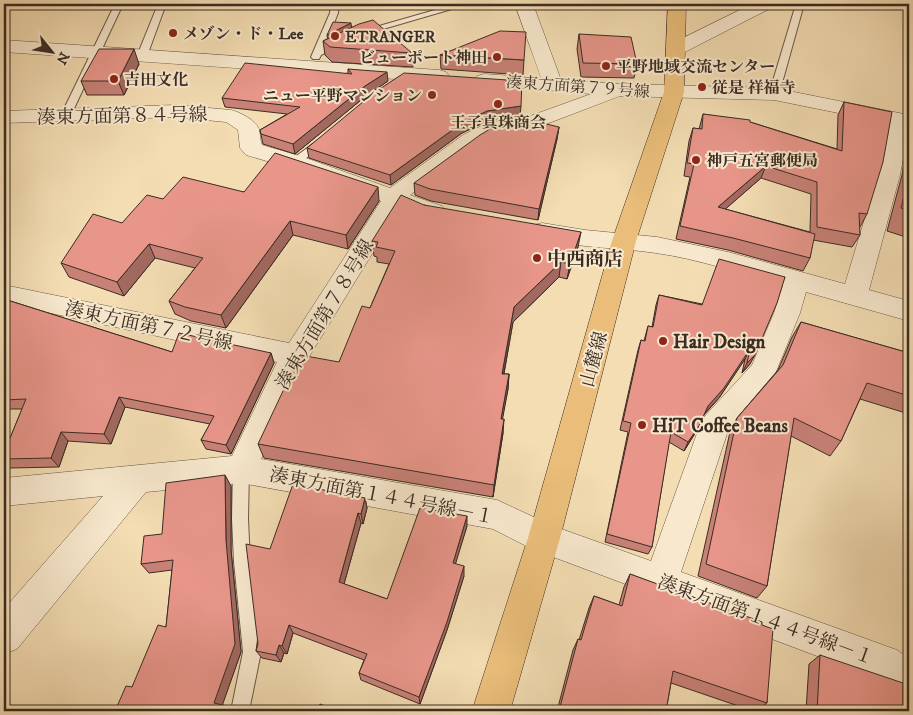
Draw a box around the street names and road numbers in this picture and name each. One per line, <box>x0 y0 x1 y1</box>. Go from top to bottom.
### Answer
street label: 湊東方面第７９号線 <box>505 72 650 102</box>
street label: 湊東方面第８４号線 <box>36 104 208 129</box>
street label: 湊東方面第７８号線 <box>271 236 379 394</box>
street label: 湊東方面第７２号線 <box>63 297 235 355</box>
street label: 山麓線 <box>576 329 613 390</box>
street label: 湊東方面第１４４号線－１ <box>268 463 496 530</box>
street label: 湊東方面第１４４号線－１ <box>654 571 877 670</box>

